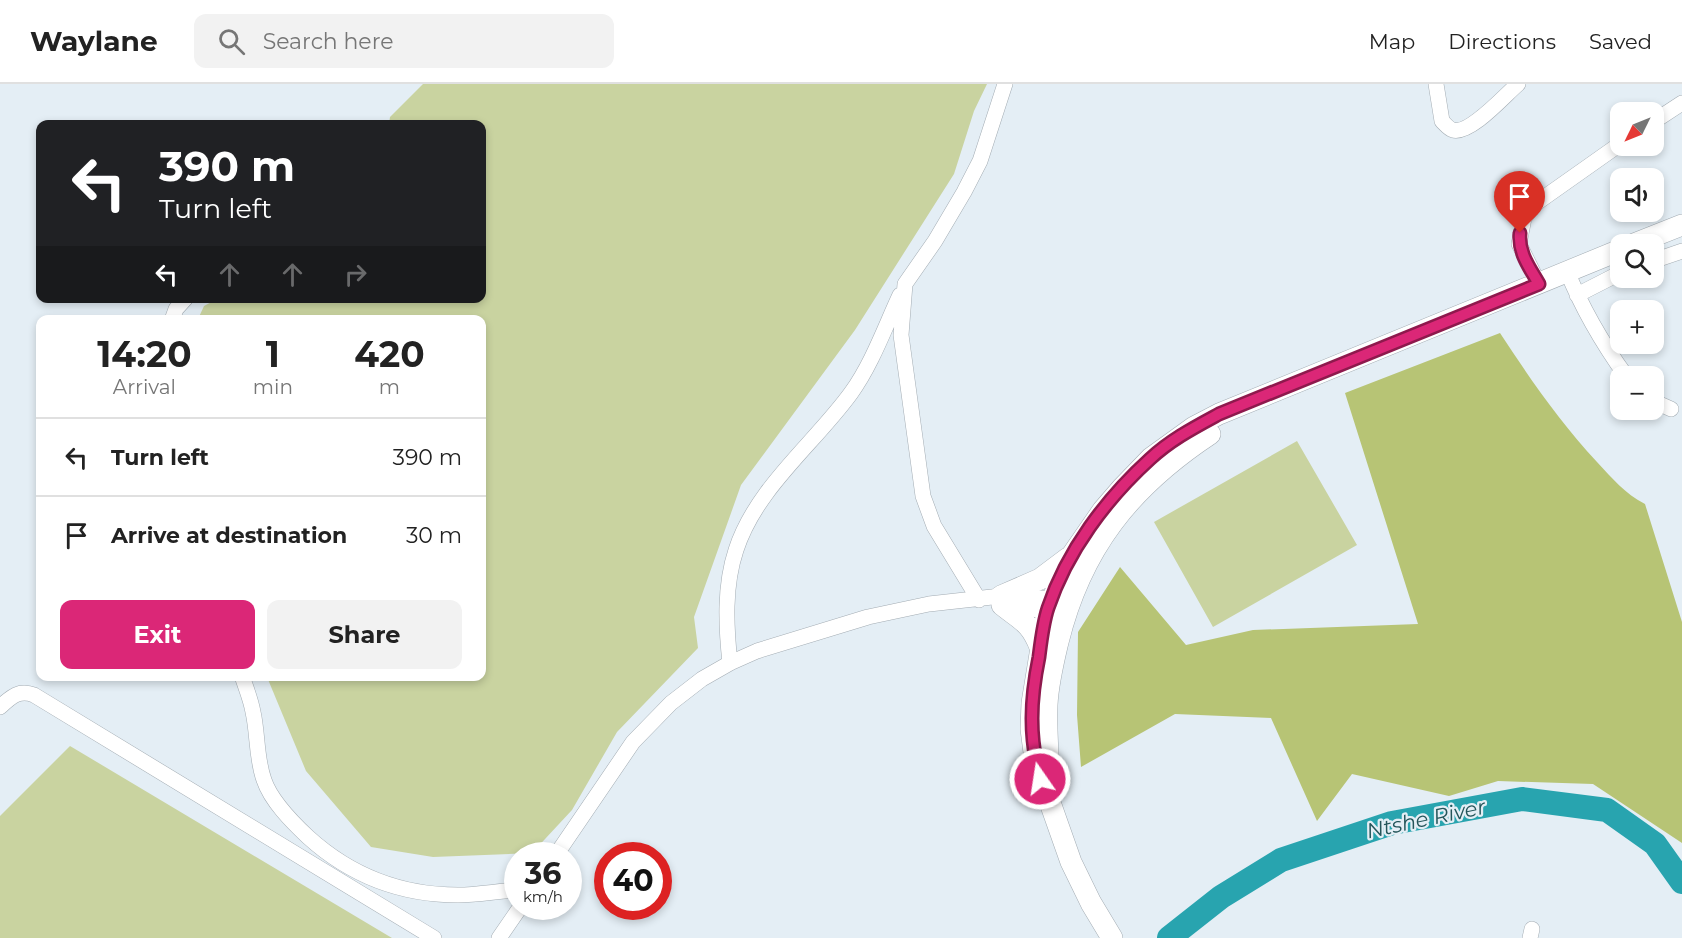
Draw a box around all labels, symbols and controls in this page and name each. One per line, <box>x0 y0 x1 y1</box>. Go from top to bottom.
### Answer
search box <box>194 14 614 68</box>
text: Waylane <box>30 24 158 58</box>
icon: search <box>215 25 248 58</box>
text: Search here <box>263 28 393 55</box>
text: Map <box>1369 29 1415 54</box>
text: Directions <box>1448 29 1556 54</box>
text: Saved <box>1589 29 1652 54</box>
north arrow <box>1610 102 1664 156</box>
map controls <box>1610 102 1664 420</box>
text: 390 m <box>159 140 295 192</box>
icon: left <box>60 144 138 222</box>
button: sound <box>1610 168 1664 222</box>
pin <box>1494 171 1545 233</box>
icon: arrive <box>1503 180 1536 213</box>
text: Turn left <box>159 192 272 225</box>
button: search <box>1610 234 1664 288</box>
icon: left <box>150 258 183 291</box>
icon: ahead <box>213 258 246 291</box>
icon: ahead <box>276 258 309 291</box>
icon: right <box>339 258 372 291</box>
button: + <box>1610 300 1664 354</box>
text: 14:20 <box>97 332 192 376</box>
text: 1 <box>266 332 280 376</box>
text: 420 <box>354 332 425 376</box>
button: − <box>1610 366 1664 420</box>
text: Arrival <box>113 375 176 399</box>
text: min <box>253 375 293 399</box>
text: m <box>379 375 400 399</box>
icon: left <box>60 441 93 474</box>
text: Turn left <box>111 444 209 471</box>
text: 390 m <box>393 444 462 471</box>
icon: arrive <box>60 519 93 552</box>
text: Arrive at destination <box>111 522 347 549</box>
text: 30 m <box>406 522 462 549</box>
button: Exit <box>60 600 255 669</box>
button: Share <box>267 600 462 669</box>
position arrow <box>1008 747 1072 811</box>
water label: Ntshe River <box>1364 794 1488 843</box>
speed limit sign: 40 <box>594 842 672 920</box>
text: 36 <box>525 855 561 892</box>
text: km/h <box>523 887 563 906</box>

